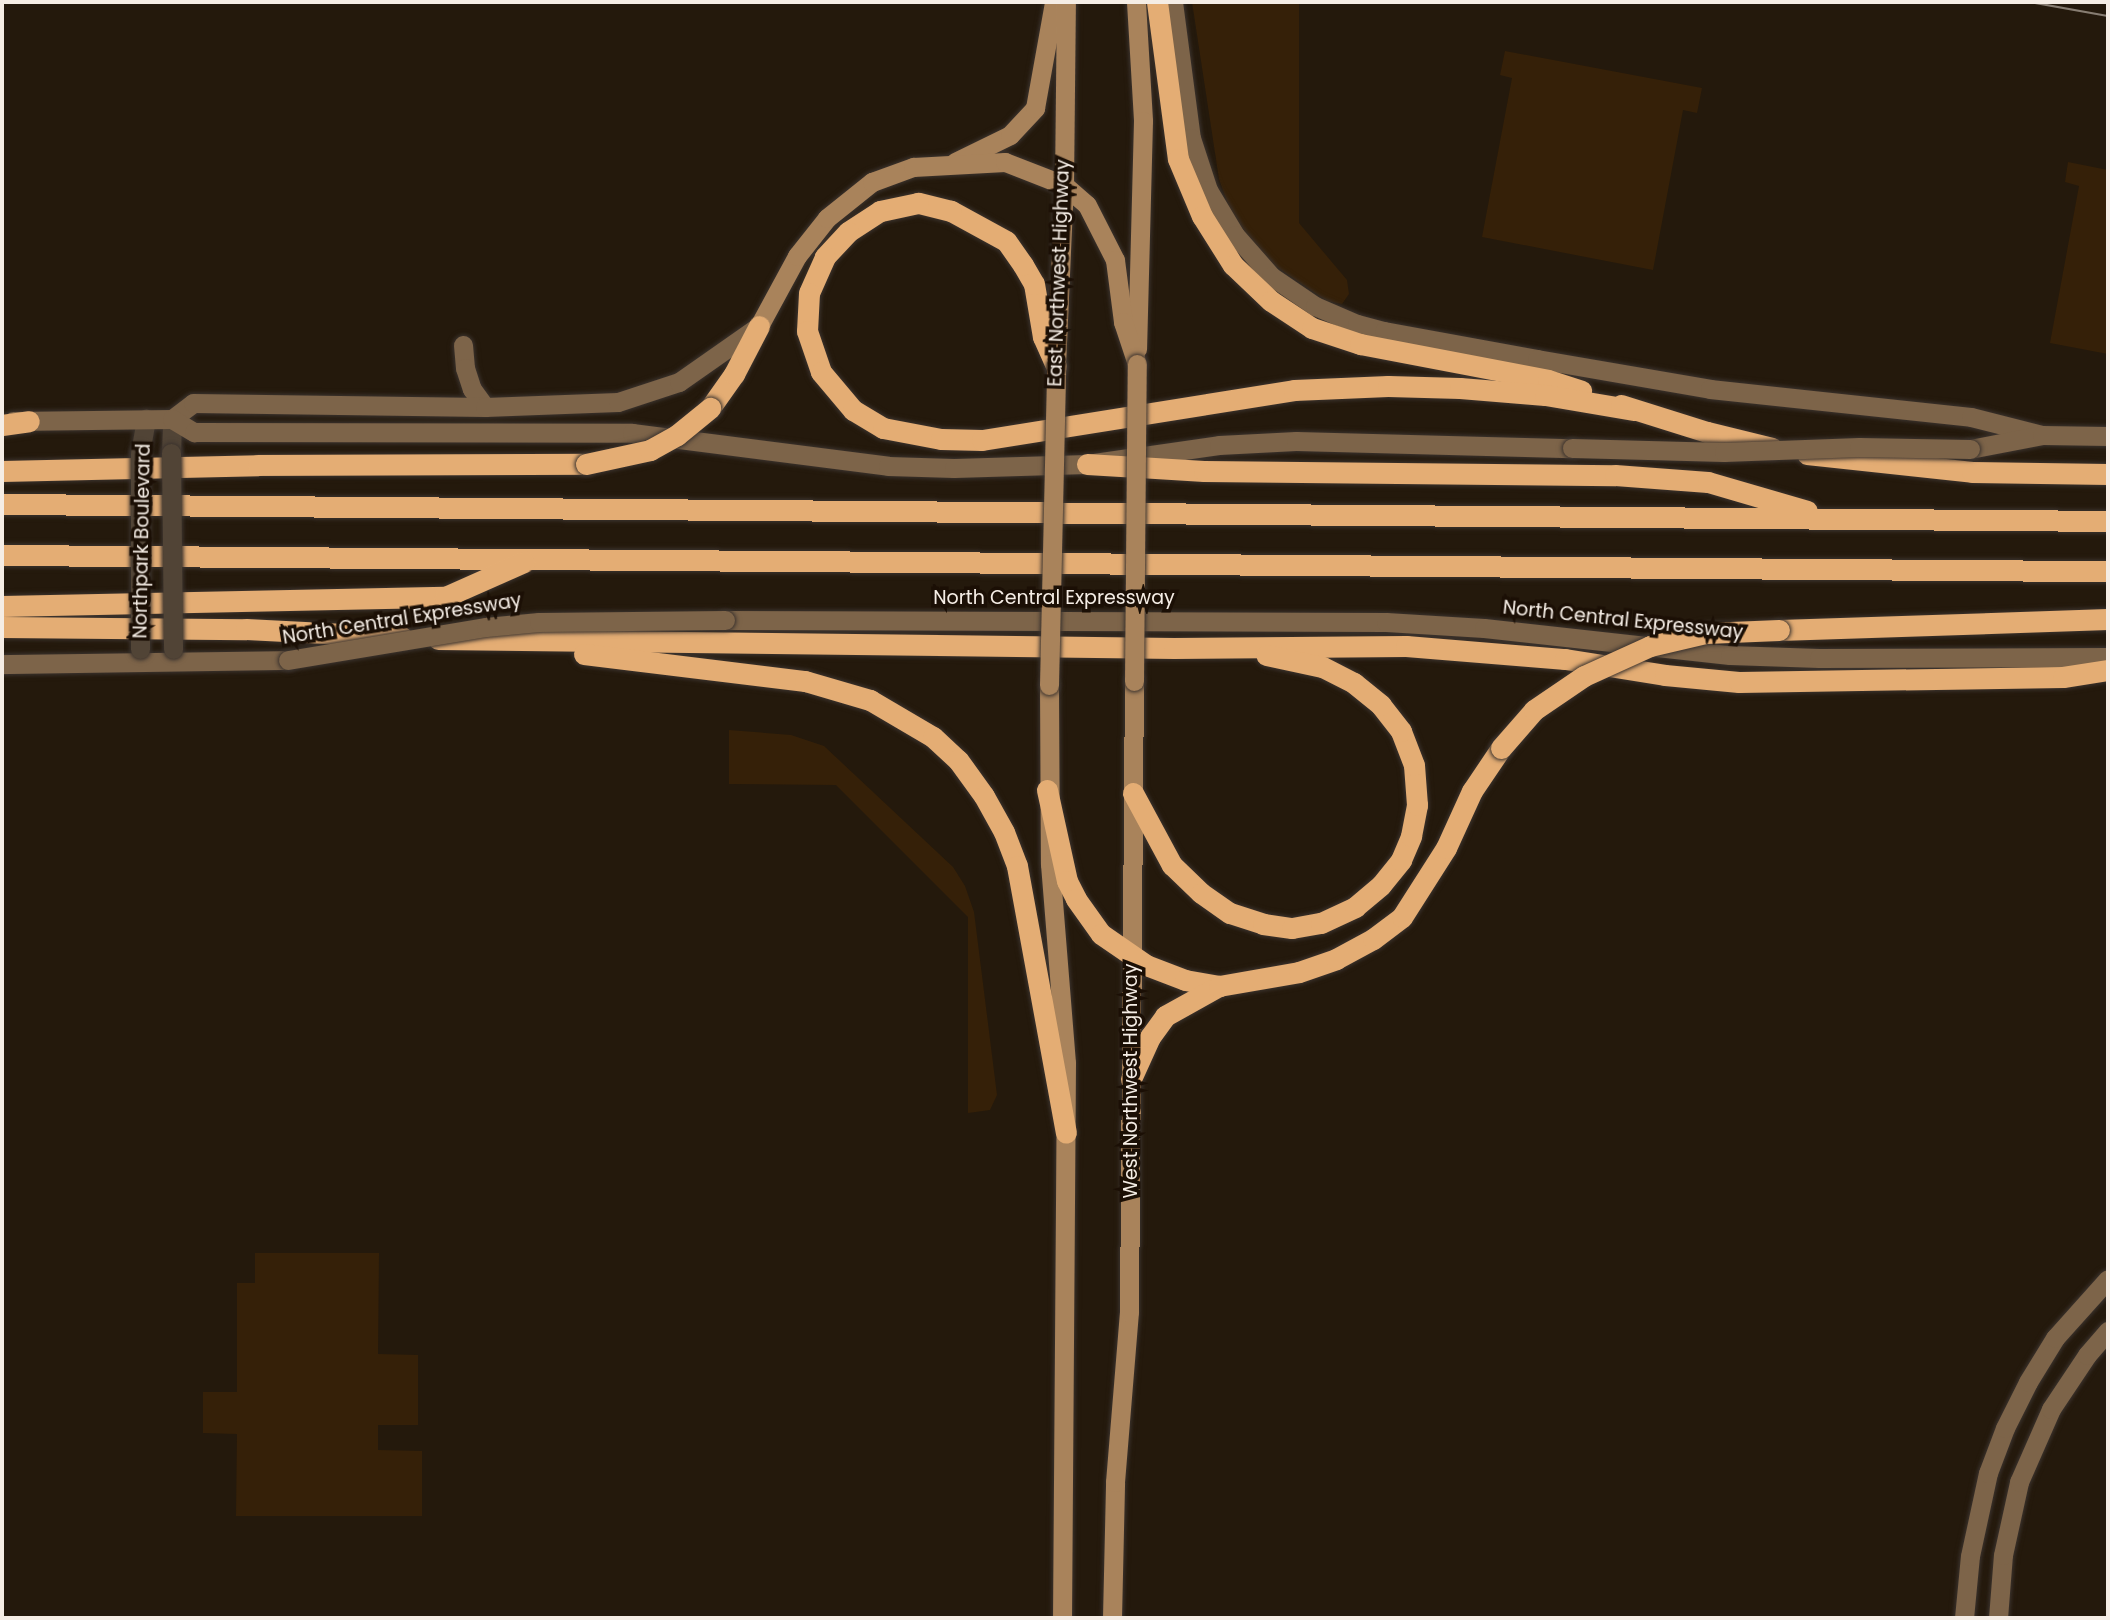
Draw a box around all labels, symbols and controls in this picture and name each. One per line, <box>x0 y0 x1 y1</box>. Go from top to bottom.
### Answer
street label: East Northwest Highway <box>1044 159 1074 387</box>
street label: Northpark Boulevard <box>129 443 155 639</box>
street label: North Central Expressway <box>933 587 1175 609</box>
street label: North Central Expressway <box>281 589 523 649</box>
street label: North Central Expressway <box>1502 596 1744 644</box>
street label: West Northwest Highway <box>1120 963 1142 1199</box>

